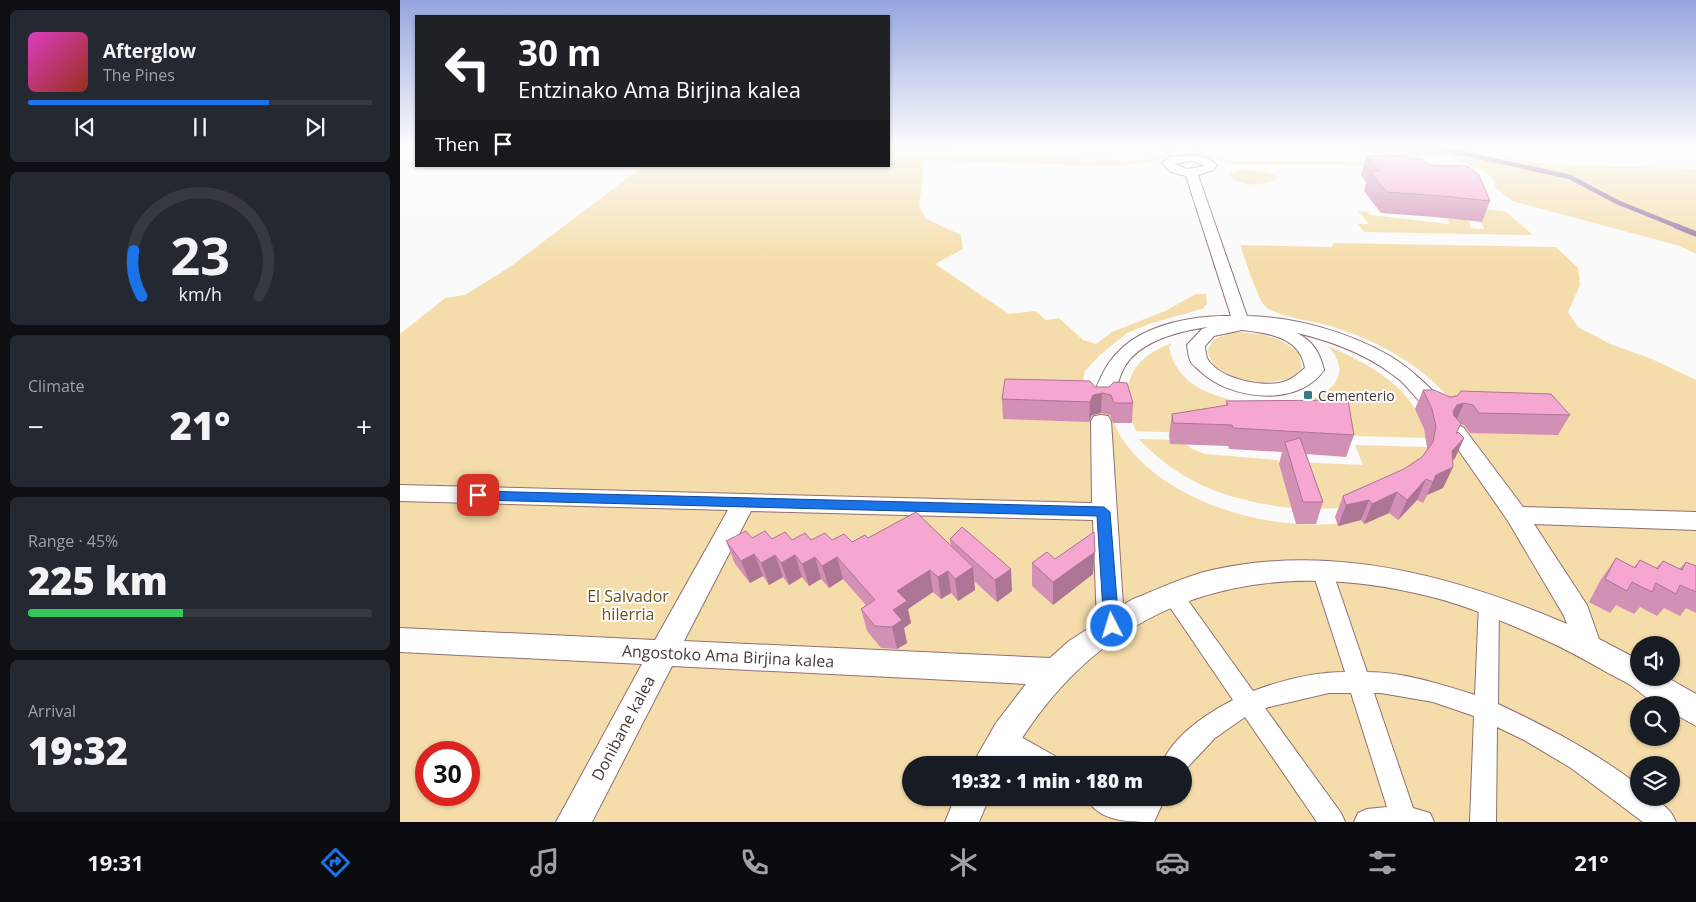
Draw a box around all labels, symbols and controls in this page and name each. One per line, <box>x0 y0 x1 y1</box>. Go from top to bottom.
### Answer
text: 30 m <box>518 29 601 76</box>
icon: left <box>435 35 500 100</box>
text: Afterglow <box>103 38 196 64</box>
text: The Pines <box>103 64 175 86</box>
text: Entzinako Ama Birjina kalea <box>518 74 801 104</box>
icon: previous <box>71 113 99 141</box>
icon: pause <box>186 113 214 141</box>
icon: next <box>301 113 329 141</box>
icon: arrive <box>489 130 517 158</box>
text: Then <box>435 131 479 157</box>
text: 23 <box>170 219 230 290</box>
text: km/h <box>178 282 222 306</box>
text: Climate <box>28 375 85 397</box>
place label: Cementerio <box>1318 386 1395 405</box>
marker: Cementerio <box>1302 389 1314 401</box>
text: 21° <box>170 399 230 451</box>
text: − <box>28 407 44 445</box>
text: + <box>356 407 372 445</box>
pin <box>457 474 499 516</box>
icon: arrive <box>464 481 492 509</box>
text: Range · 45% <box>28 530 118 552</box>
text: 225 km <box>28 554 168 606</box>
park label: El Salvador hilerria <box>587 585 669 625</box>
position arrow <box>1085 599 1137 651</box>
map controls <box>1630 636 1680 806</box>
button: sound <box>1630 636 1680 686</box>
street label: Angostoko Ama Birjina kalea <box>621 639 835 673</box>
street label: Donibane kalea <box>586 672 660 784</box>
button: search <box>1630 696 1680 746</box>
text: Arrival <box>28 700 76 722</box>
text: 19:32 <box>28 724 128 776</box>
speed limit sign: 30 <box>415 741 480 806</box>
button: layers <box>1630 756 1680 806</box>
text: 19:32 · 1 min · 180 m <box>951 768 1143 794</box>
icon: directions <box>318 845 353 880</box>
icon: music <box>527 845 562 880</box>
icon: phone <box>737 845 772 880</box>
icon: climate <box>946 845 981 880</box>
icon: car <box>1155 845 1190 880</box>
icon: filters <box>1365 845 1400 880</box>
text: 19:31 <box>87 847 144 877</box>
text: 21° <box>1574 847 1609 877</box>

